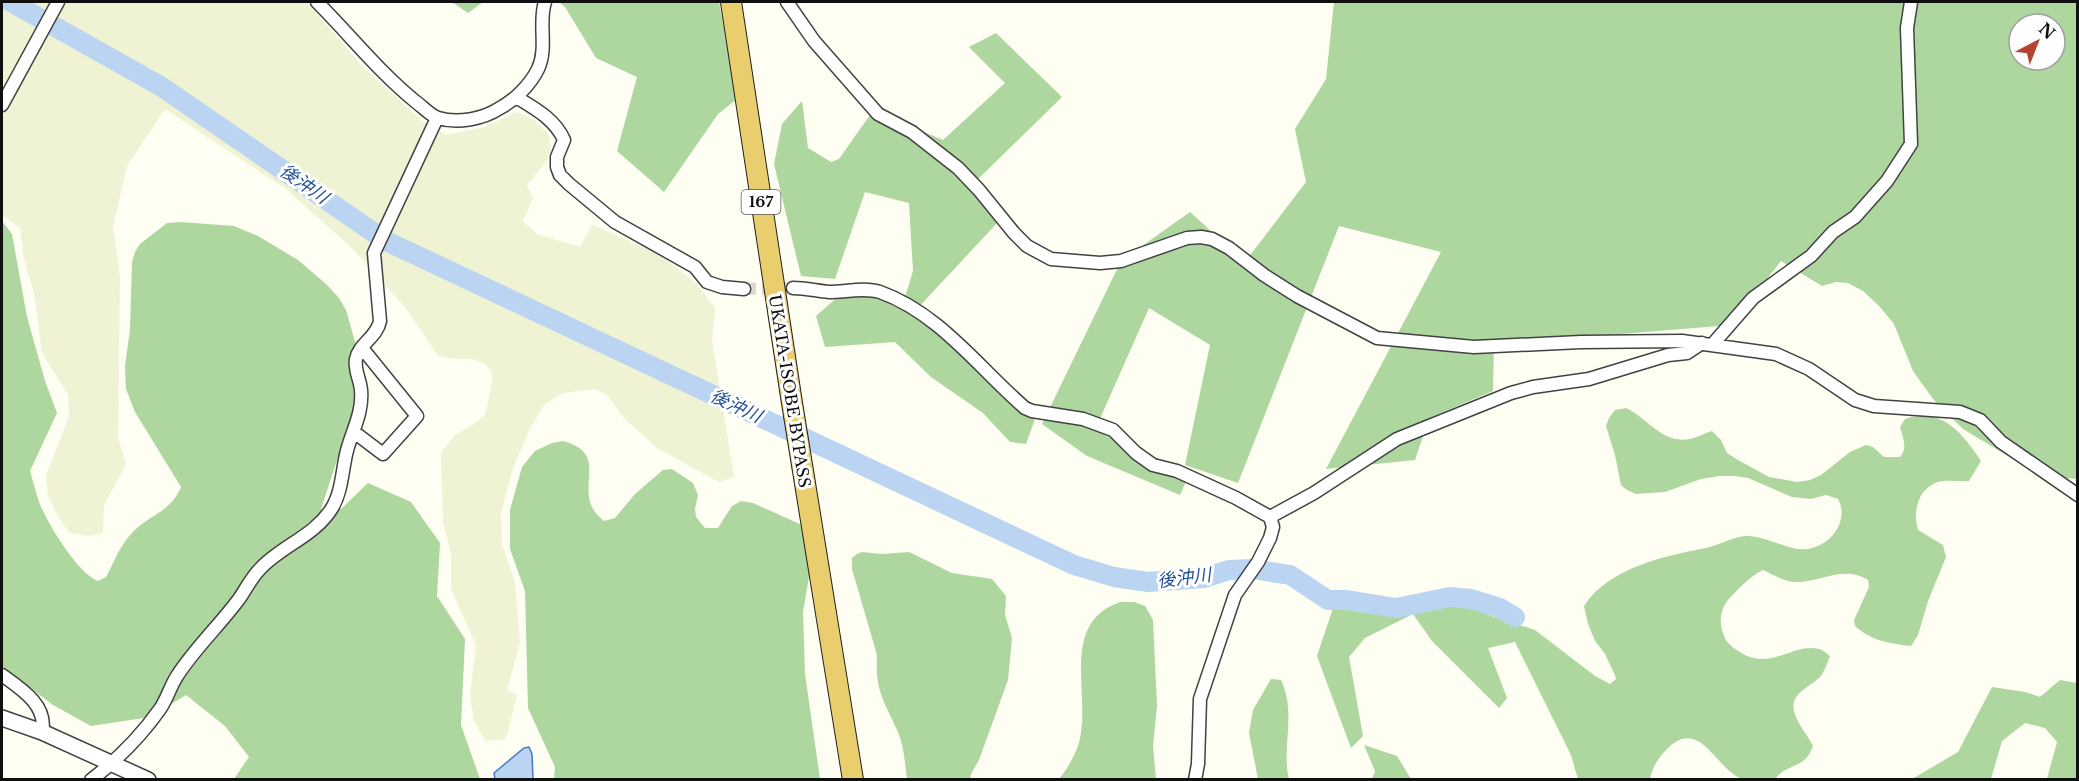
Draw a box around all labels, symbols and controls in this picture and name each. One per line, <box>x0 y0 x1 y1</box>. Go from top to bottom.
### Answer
north arrow <box>2007 12 2067 72</box>
text: N <box>2035 18 2059 43</box>
water label: 後沖川 <box>276 160 334 210</box>
road number: 167 <box>742 190 780 214</box>
street label: UKATA-ISOBE BYPASS <box>765 293 815 489</box>
water label: 後沖川 <box>707 385 767 428</box>
water label: 後沖川 <box>1156 564 1214 592</box>

